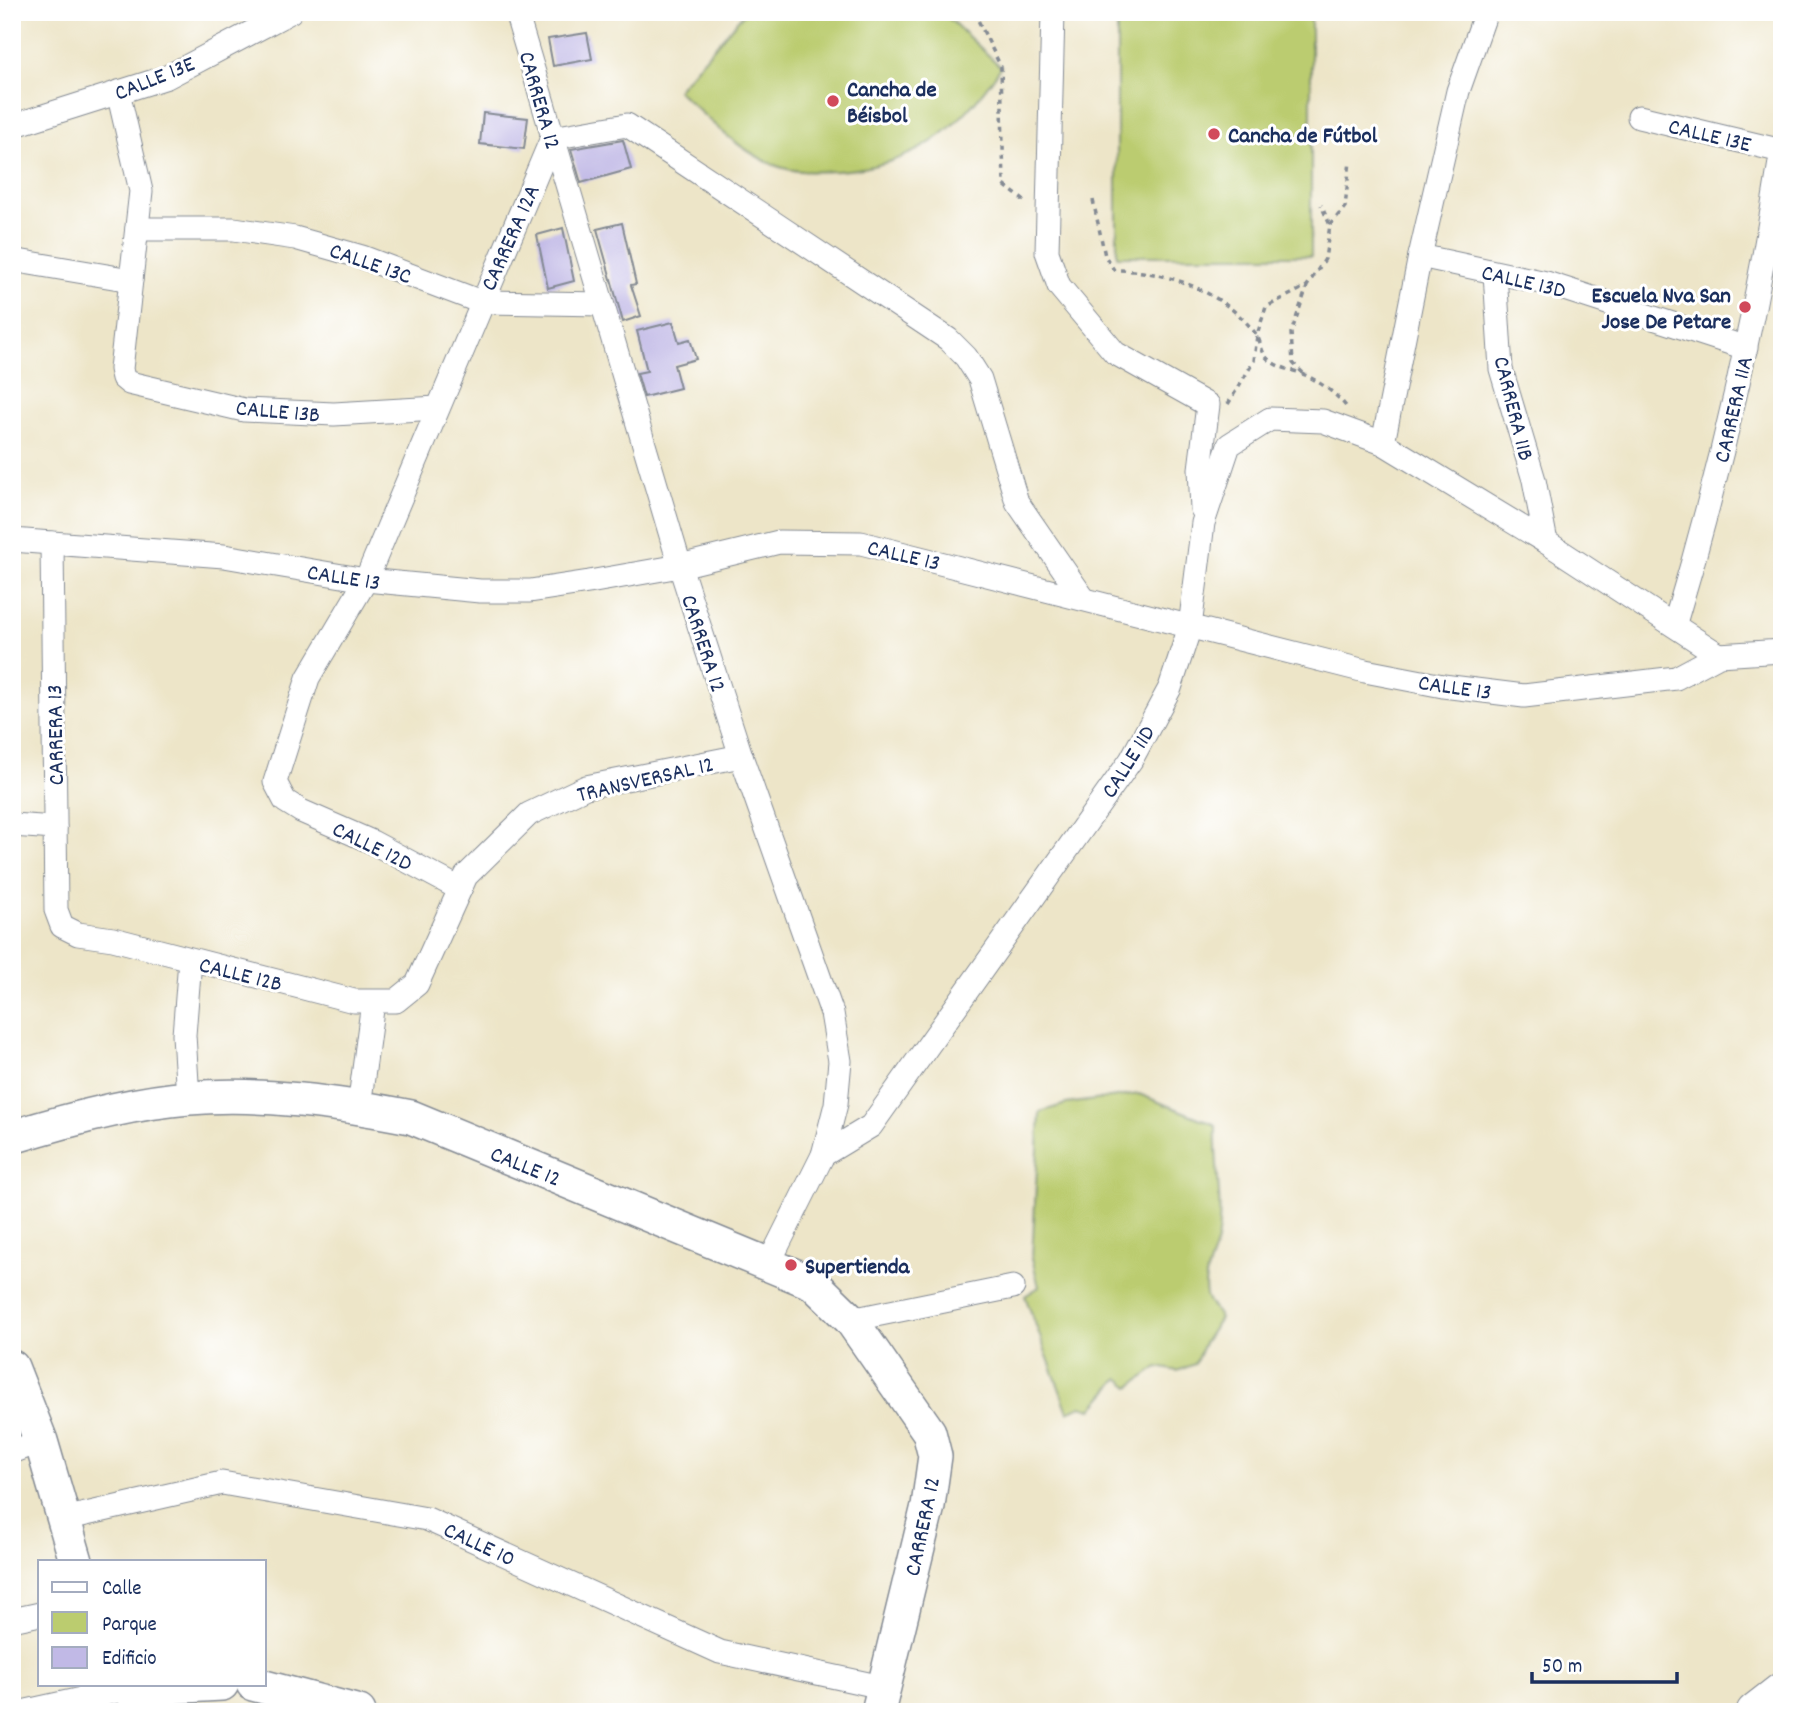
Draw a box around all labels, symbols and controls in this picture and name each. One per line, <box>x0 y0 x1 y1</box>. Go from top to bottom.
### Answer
street label: CARRERA 12 <box>508 48 567 154</box>
street label: CALLE 13E <box>110 49 201 111</box>
place label: Cancha de Béisbol <box>847 75 937 134</box>
marker: Cancha de Béisbol <box>825 93 841 109</box>
street label: CALLE 13E <box>1665 112 1754 163</box>
place label: Cancha de Fútbol <box>1228 121 1378 154</box>
marker: Cancha de Fútbol <box>1206 126 1222 142</box>
street label: CARRERA 12A <box>474 180 550 297</box>
street label: CALLE 13C <box>324 236 415 295</box>
street label: CALLE 13D <box>1478 258 1569 309</box>
place label: Escuela Nva San Jose De Petare <box>1592 281 1731 340</box>
marker: Escuela Nva San Jose De Petare <box>1737 299 1753 315</box>
street label: CARRERA 11B <box>1483 353 1541 465</box>
street label: CARRERA 11A <box>1707 353 1764 466</box>
street label: CALLE 13B <box>234 393 321 434</box>
street label: CALLE 13 <box>864 533 943 582</box>
street label: CALLE 13 <box>304 557 382 602</box>
street label: CARRERA 12 <box>670 591 733 697</box>
street label: CALLE 13 <box>1416 668 1493 711</box>
street label: CARRERA 13 <box>40 684 75 786</box>
street label: CALLE 11D <box>1095 720 1165 806</box>
street label: TRANSVERSAL 12 <box>574 750 718 813</box>
street label: CALLE 12D <box>326 815 417 882</box>
street label: CALLE 12B <box>195 950 285 1003</box>
street label: CALLE 12 <box>484 1139 565 1197</box>
place label: Supertienda <box>805 1252 911 1285</box>
marker: Supertienda <box>783 1257 799 1273</box>
street label: CARRERA 12 <box>898 1474 951 1580</box>
street label: CALLE 10 <box>437 1515 520 1577</box>
legend <box>38 1560 266 1686</box>
text: Calle <box>102 1575 141 1605</box>
text: Parque <box>102 1611 157 1641</box>
scale bar <box>1532 1640 1677 1684</box>
text: Edificio <box>102 1645 157 1675</box>
text: 50 m <box>1542 1653 1582 1683</box>

